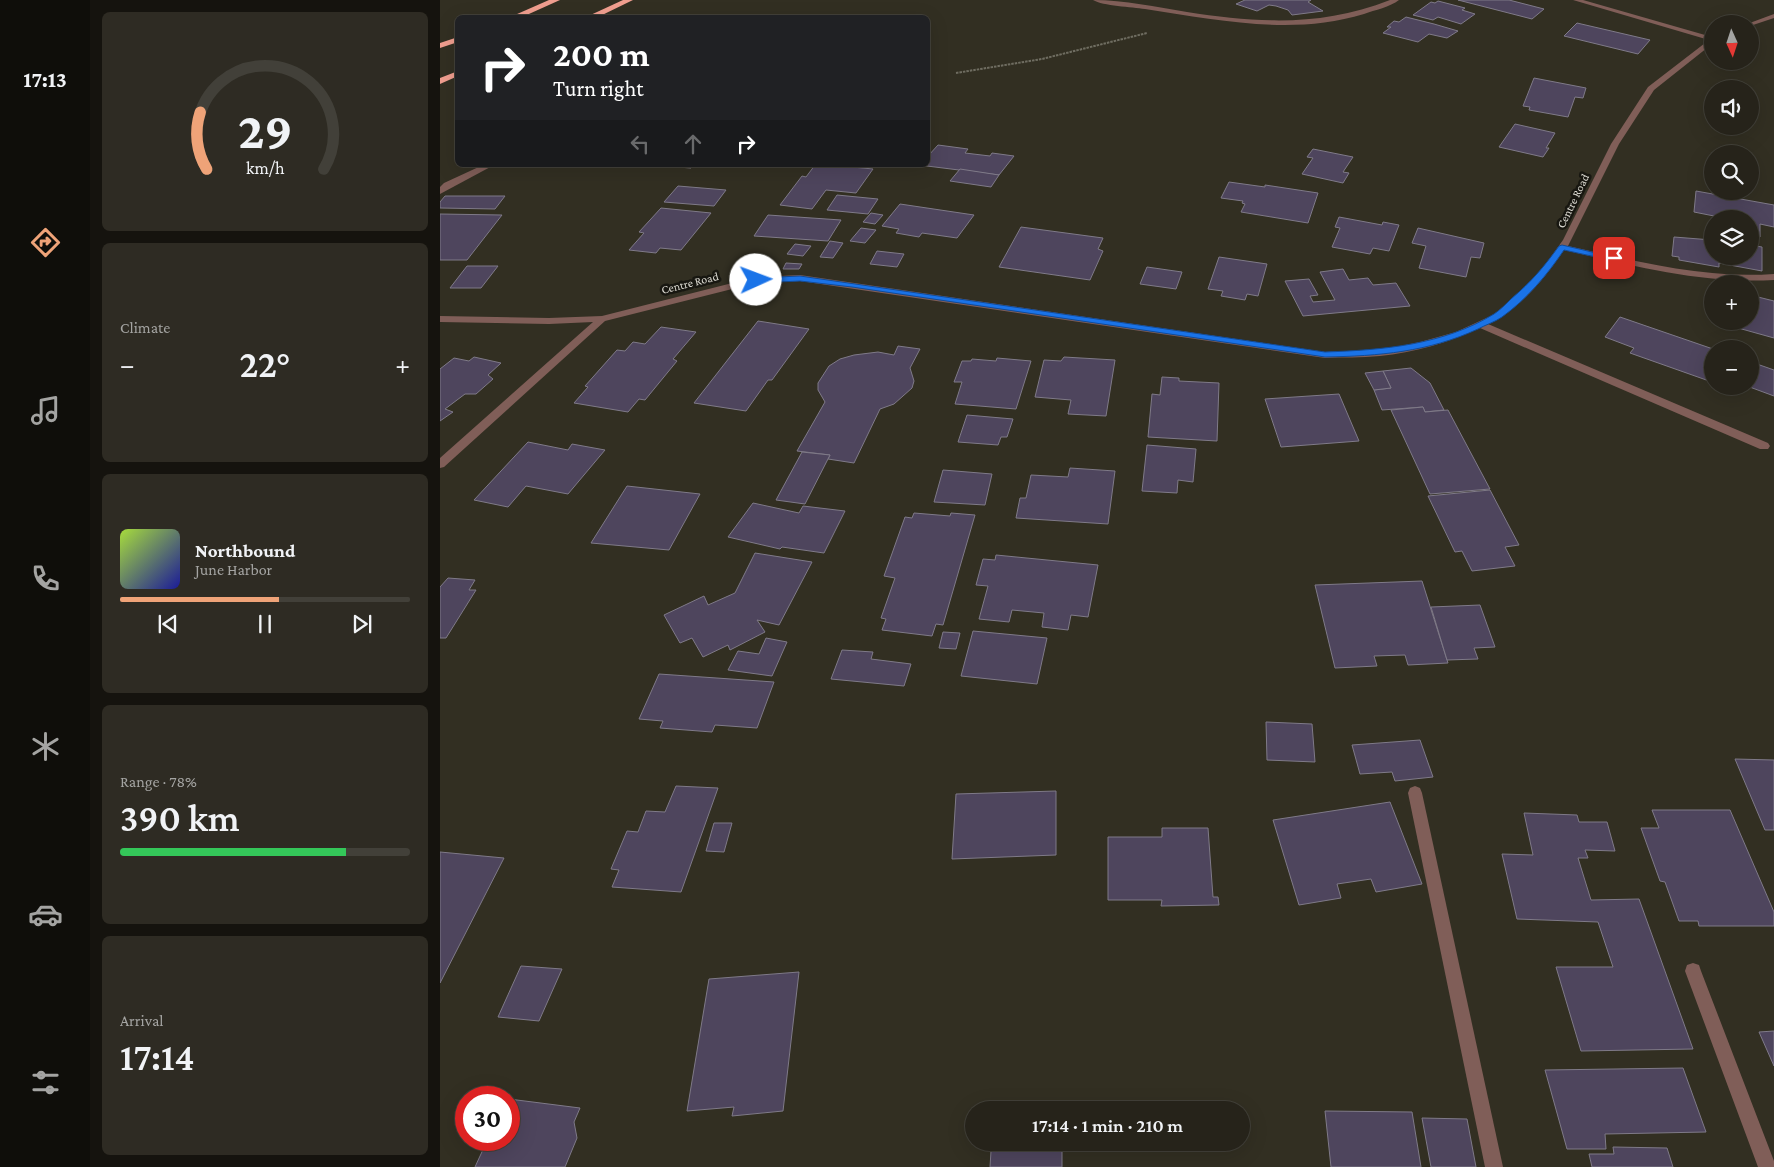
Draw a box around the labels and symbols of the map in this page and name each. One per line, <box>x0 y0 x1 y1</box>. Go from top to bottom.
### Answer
north arrow <box>1704 15 1759 70</box>
street label: Centre Road <box>1554 171 1592 230</box>
pin <box>1593 237 1635 279</box>
position arrow <box>729 253 781 305</box>
street label: Centre Road <box>660 269 721 297</box>
speed limit sign: 30 <box>455 1086 520 1151</box>

